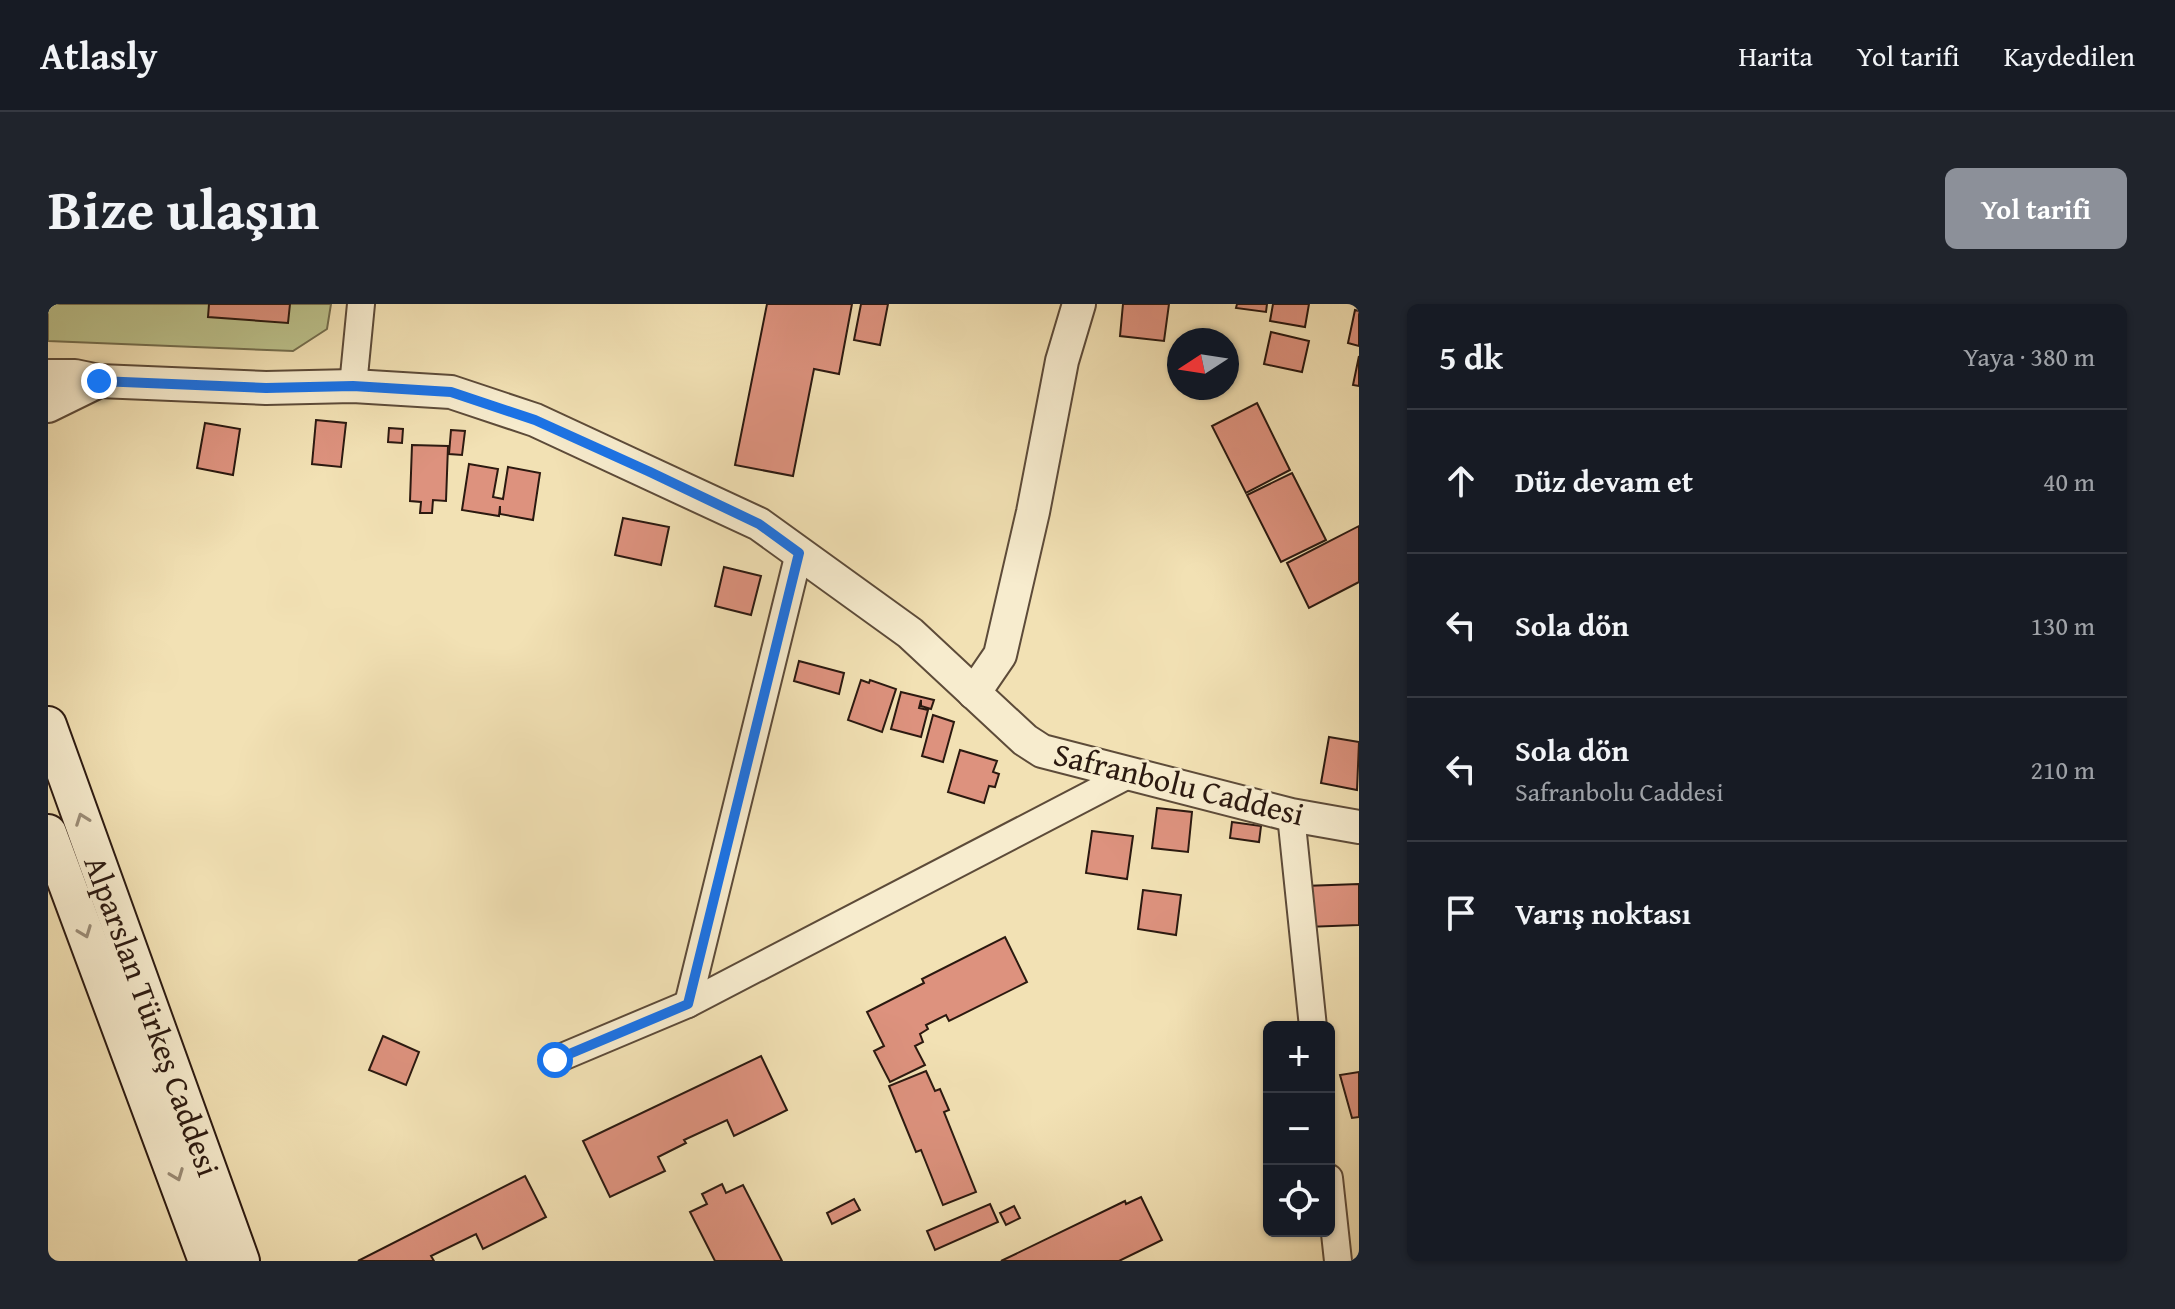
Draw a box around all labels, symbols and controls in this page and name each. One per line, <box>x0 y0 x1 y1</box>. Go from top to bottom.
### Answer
text: Atlasly <box>40 27 158 83</box>
text: Harita <box>1738 35 1813 76</box>
text: Yol tarifi <box>1857 35 1960 76</box>
text: Kaydedilen <box>2004 35 2135 76</box>
text: Bize ulaşın <box>48 167 319 250</box>
button: Yol tarifi <box>1945 168 2127 249</box>
north arrow <box>1167 328 1239 400</box>
text: 5 dk <box>1439 332 1503 381</box>
text: Yaya · 380 m <box>1964 337 2095 376</box>
route end <box>81 363 117 399</box>
icon: ahead <box>1439 459 1483 503</box>
text: Düz devam et <box>1515 459 1693 503</box>
text: 40 m <box>2043 462 2095 501</box>
icon: left <box>1439 603 1483 647</box>
text: Sola dön <box>1515 603 1629 647</box>
text: 130 m <box>2030 606 2095 645</box>
text: Sola dön <box>1515 728 1629 772</box>
street label: Safranbolu Caddesi <box>1049 730 1309 837</box>
icon: left <box>1439 747 1483 791</box>
text: 210 m <box>2030 750 2095 789</box>
text: Safranbolu Caddesi <box>1515 772 1723 811</box>
one-way arrow <box>75 813 91 827</box>
street label: Alparslan Türkeş Caddesi <box>73 849 232 1183</box>
icon: arrive <box>1439 891 1483 935</box>
text: Varış noktası <box>1515 891 1691 935</box>
one-way arrow <box>75 924 92 938</box>
map controls <box>1263 1021 1335 1237</box>
button: + <box>1263 1021 1335 1093</box>
route start <box>537 1042 573 1078</box>
button: − <box>1263 1093 1335 1165</box>
button: locate <box>1263 1165 1335 1237</box>
one-way arrow <box>167 1168 184 1182</box>

